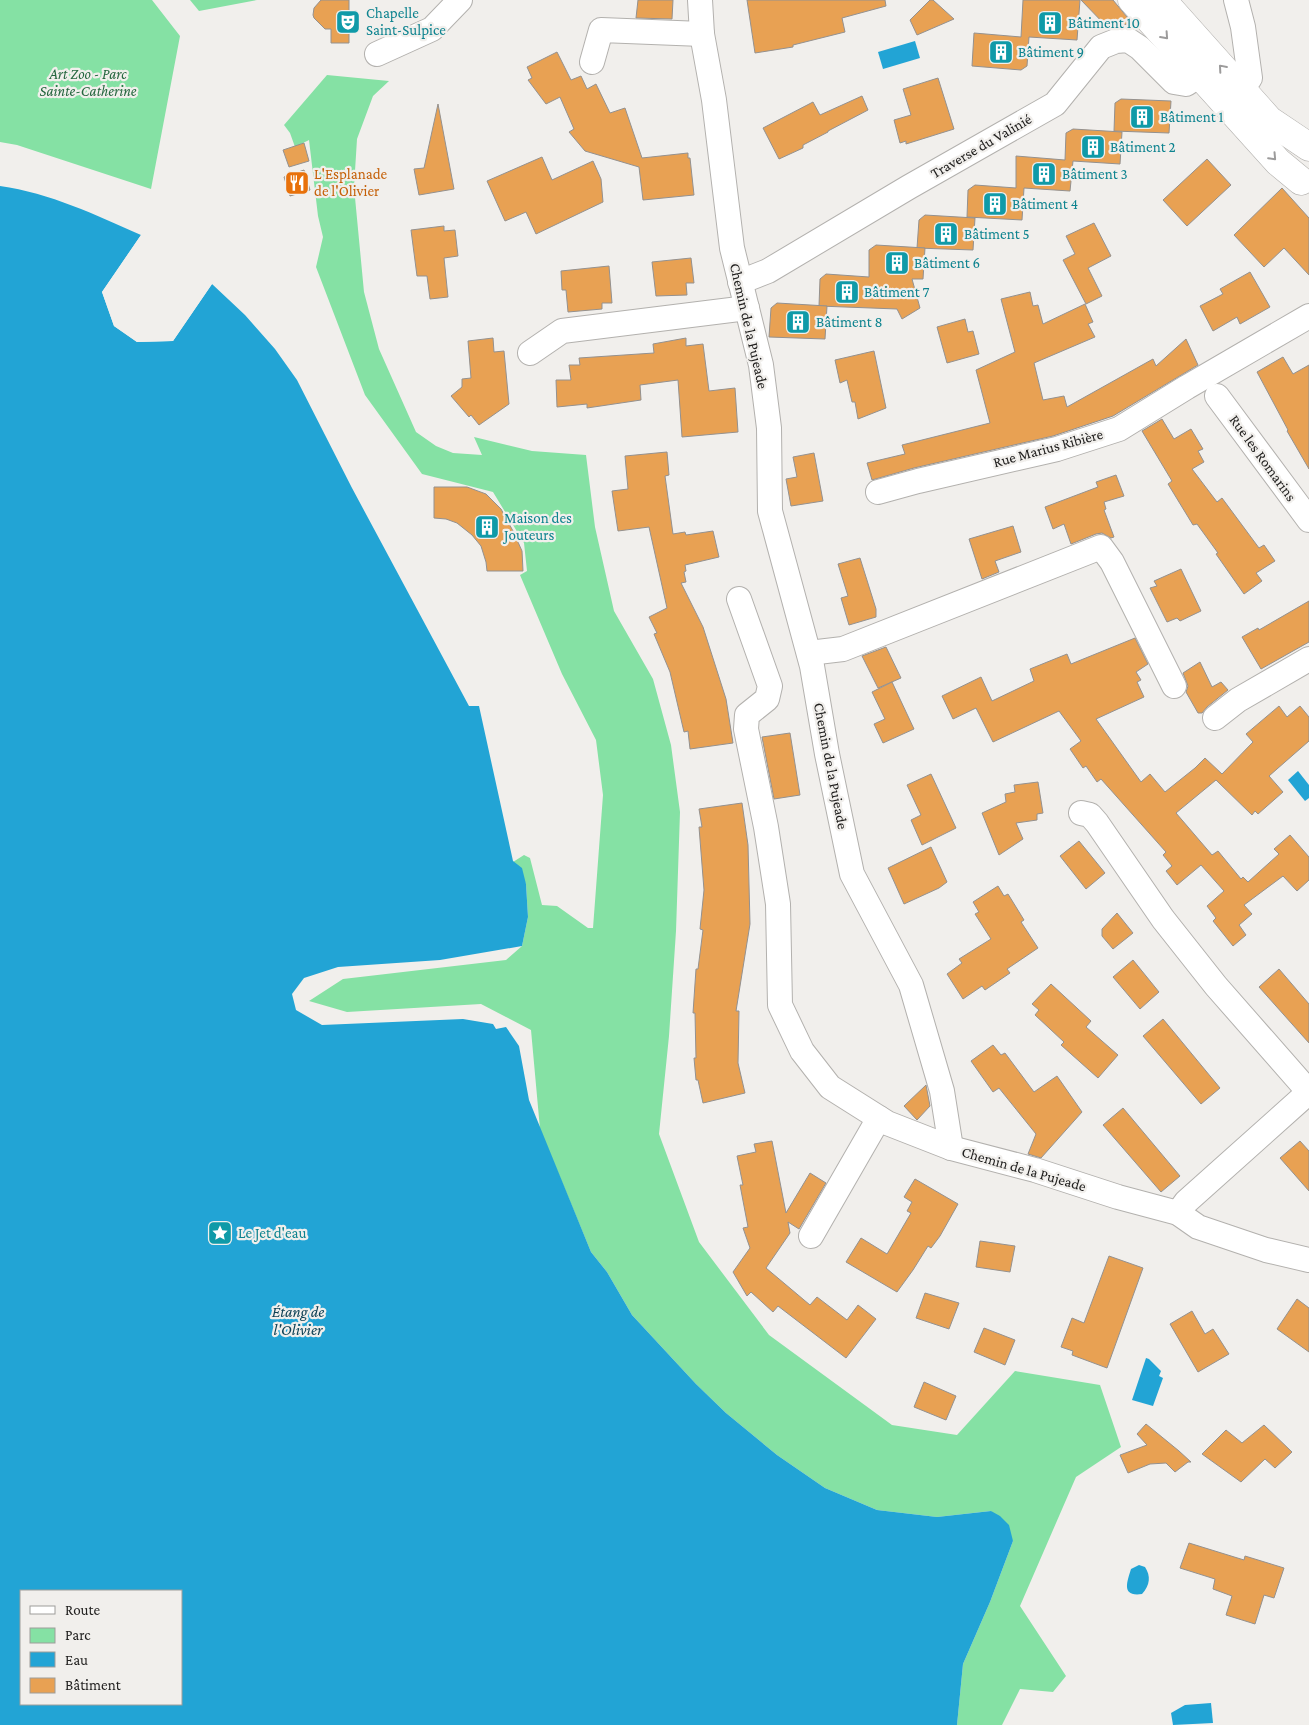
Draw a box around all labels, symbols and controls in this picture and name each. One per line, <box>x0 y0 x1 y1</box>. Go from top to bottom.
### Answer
place label: Chapelle Saint-Sulpice <box>366 5 446 39</box>
theatre icon: Chapelle Saint-Sulpice <box>335 9 361 35</box>
building icon: Bâtiment 10 <box>1037 10 1063 36</box>
place label: Bâtiment 10 <box>1068 15 1140 31</box>
one-way arrow <box>1159 31 1168 40</box>
building icon: Bâtiment 9 <box>988 39 1014 65</box>
place label: Bâtiment 9 <box>1018 44 1084 60</box>
one-way arrow <box>1218 64 1227 73</box>
park label: Art Zoo - Parc Sainte-Catherine <box>39 66 137 99</box>
building icon: Bâtiment 1 <box>1129 104 1155 130</box>
place label: Bâtiment 1 <box>1160 109 1224 125</box>
street label: Traverse du Valinié <box>928 110 1035 181</box>
building icon: Bâtiment 2 <box>1080 134 1106 160</box>
place label: Bâtiment 2 <box>1110 139 1176 155</box>
one-way arrow <box>1267 151 1276 160</box>
building icon: Bâtiment 3 <box>1031 161 1057 187</box>
place label: L'Esplanade de l'Olivier <box>314 166 388 199</box>
place label: Bâtiment 3 <box>1062 166 1128 182</box>
restaurant icon: L'Esplanade de l'Olivier <box>284 170 310 196</box>
building icon: Bâtiment 4 <box>982 191 1008 217</box>
place label: Bâtiment 4 <box>1012 196 1078 212</box>
building icon: Bâtiment 5 <box>933 221 959 247</box>
place label: Bâtiment 5 <box>964 226 1030 242</box>
building icon: Bâtiment 6 <box>884 250 910 276</box>
place label: Bâtiment 6 <box>914 255 980 271</box>
street label: Chemin de la Pujeade <box>726 262 771 391</box>
building icon: Bâtiment 7 <box>834 279 860 305</box>
place label: Bâtiment 7 <box>864 284 930 300</box>
building icon: Bâtiment 8 <box>785 309 811 335</box>
place label: Bâtiment 8 <box>816 314 883 330</box>
street label: Rue les Romarins <box>1226 412 1300 504</box>
street label: Rue Marius Ribière <box>991 426 1105 470</box>
place label: Maison des Jouteurs <box>502 510 572 544</box>
building icon: Maison des Jouteurs <box>474 514 500 540</box>
street label: Chemin de la Pujeade <box>810 701 851 831</box>
street label: Chemin de la Pujeade <box>960 1144 1088 1195</box>
place icon: Le Jet d'eau <box>207 1220 233 1246</box>
place label: Le Jet d'eau <box>238 1225 307 1242</box>
water label: Étang de l'Olivier <box>272 1303 324 1338</box>
legend <box>20 1590 182 1705</box>
text: Route <box>65 1602 100 1618</box>
text: Parc <box>65 1627 91 1643</box>
text: Eau <box>65 1652 88 1668</box>
text: Bâtiment <box>65 1677 122 1693</box>

